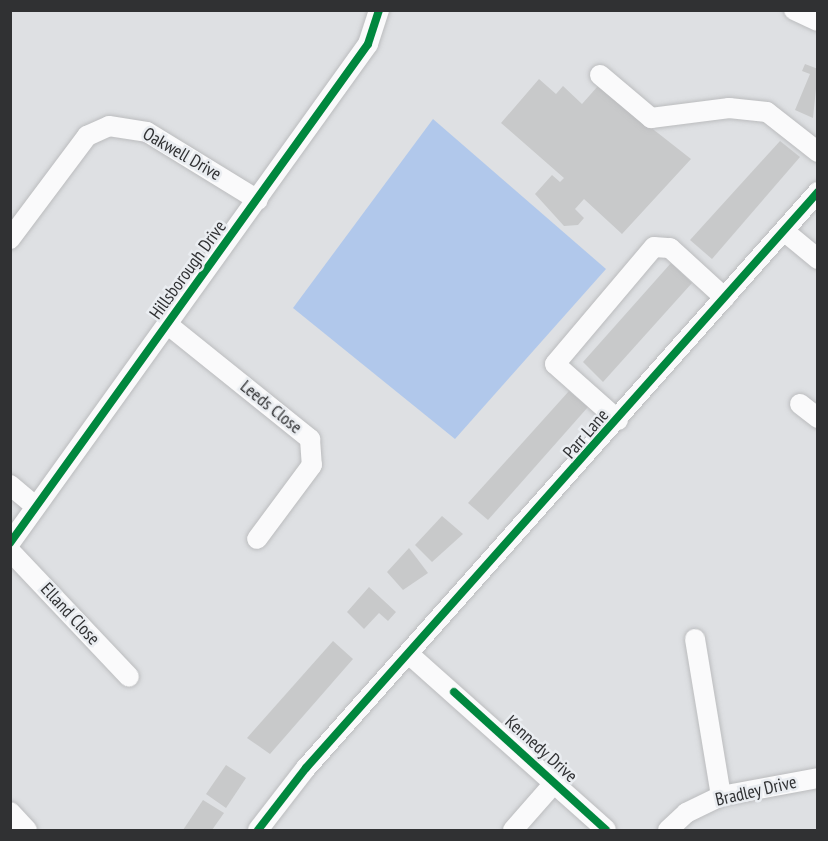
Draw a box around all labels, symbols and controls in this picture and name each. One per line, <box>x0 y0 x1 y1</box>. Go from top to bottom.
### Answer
street label: Oakwell Drive <box>139 123 225 185</box>
street label: Hillsborough Drive <box>145 217 231 323</box>
street label: Leeds Close <box>236 376 306 438</box>
street label: Parr Lane <box>559 405 613 463</box>
street label: Elland Close <box>36 579 104 649</box>
street label: Kennedy Drive <box>500 711 582 787</box>
street label: Bradley Drive <box>713 771 799 811</box>

